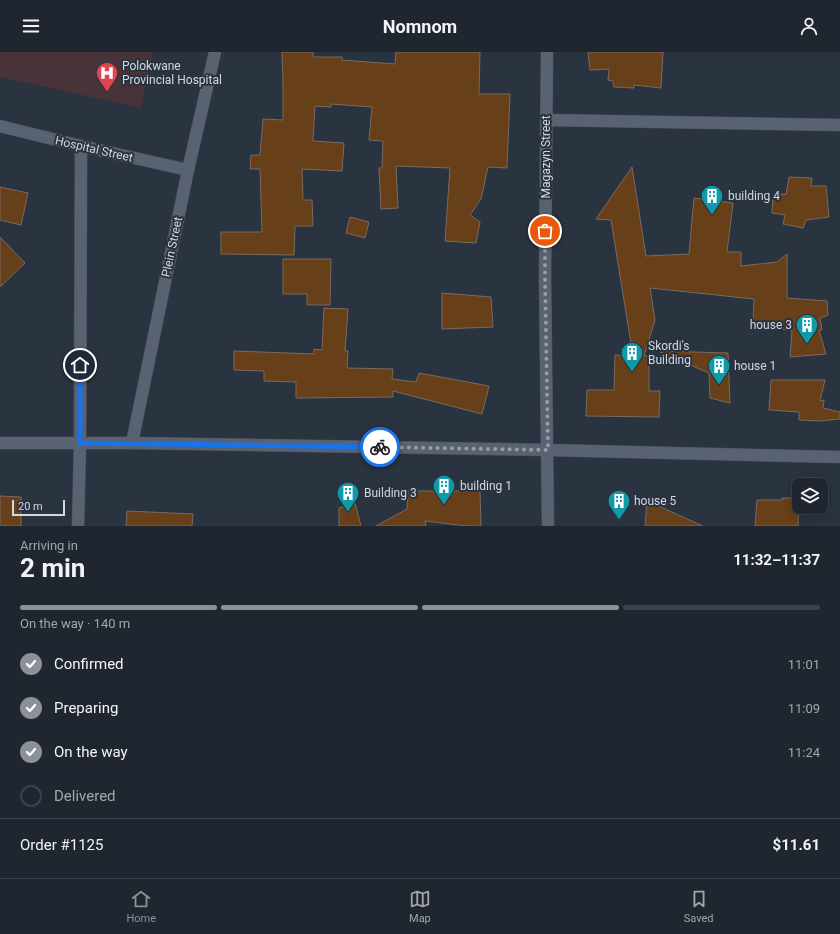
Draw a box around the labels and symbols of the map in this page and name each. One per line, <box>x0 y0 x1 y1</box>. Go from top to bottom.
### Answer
place label: Polokwane Provincial Hospital <box>122 59 222 87</box>
hospital icon: Polokwane Provincial Hospital <box>94 60 120 93</box>
street label: Magazyn Street <box>539 115 553 199</box>
street label: Hospital Street <box>54 133 134 165</box>
building icon: building 4 <box>699 183 725 216</box>
place label: building 4 <box>728 189 780 203</box>
pin <box>528 214 562 248</box>
street label: Plein Street <box>159 216 185 278</box>
building icon: house 3 <box>794 312 820 345</box>
place label: house 3 <box>750 318 792 332</box>
place label: Skordi's Building <box>648 339 691 367</box>
building icon: Skordi's Building <box>619 340 645 373</box>
pin <box>63 348 97 382</box>
building icon: house 1 <box>706 353 732 386</box>
place label: house 1 <box>734 359 776 373</box>
courier <box>360 427 400 467</box>
building icon: building 1 <box>431 473 457 506</box>
place label: building 1 <box>460 479 512 493</box>
building icon: Building 3 <box>335 480 361 513</box>
place label: Building 3 <box>364 486 417 500</box>
building icon: house 5 <box>606 488 632 521</box>
place label: house 5 <box>634 494 677 508</box>
scale bar <box>12 498 65 517</box>

